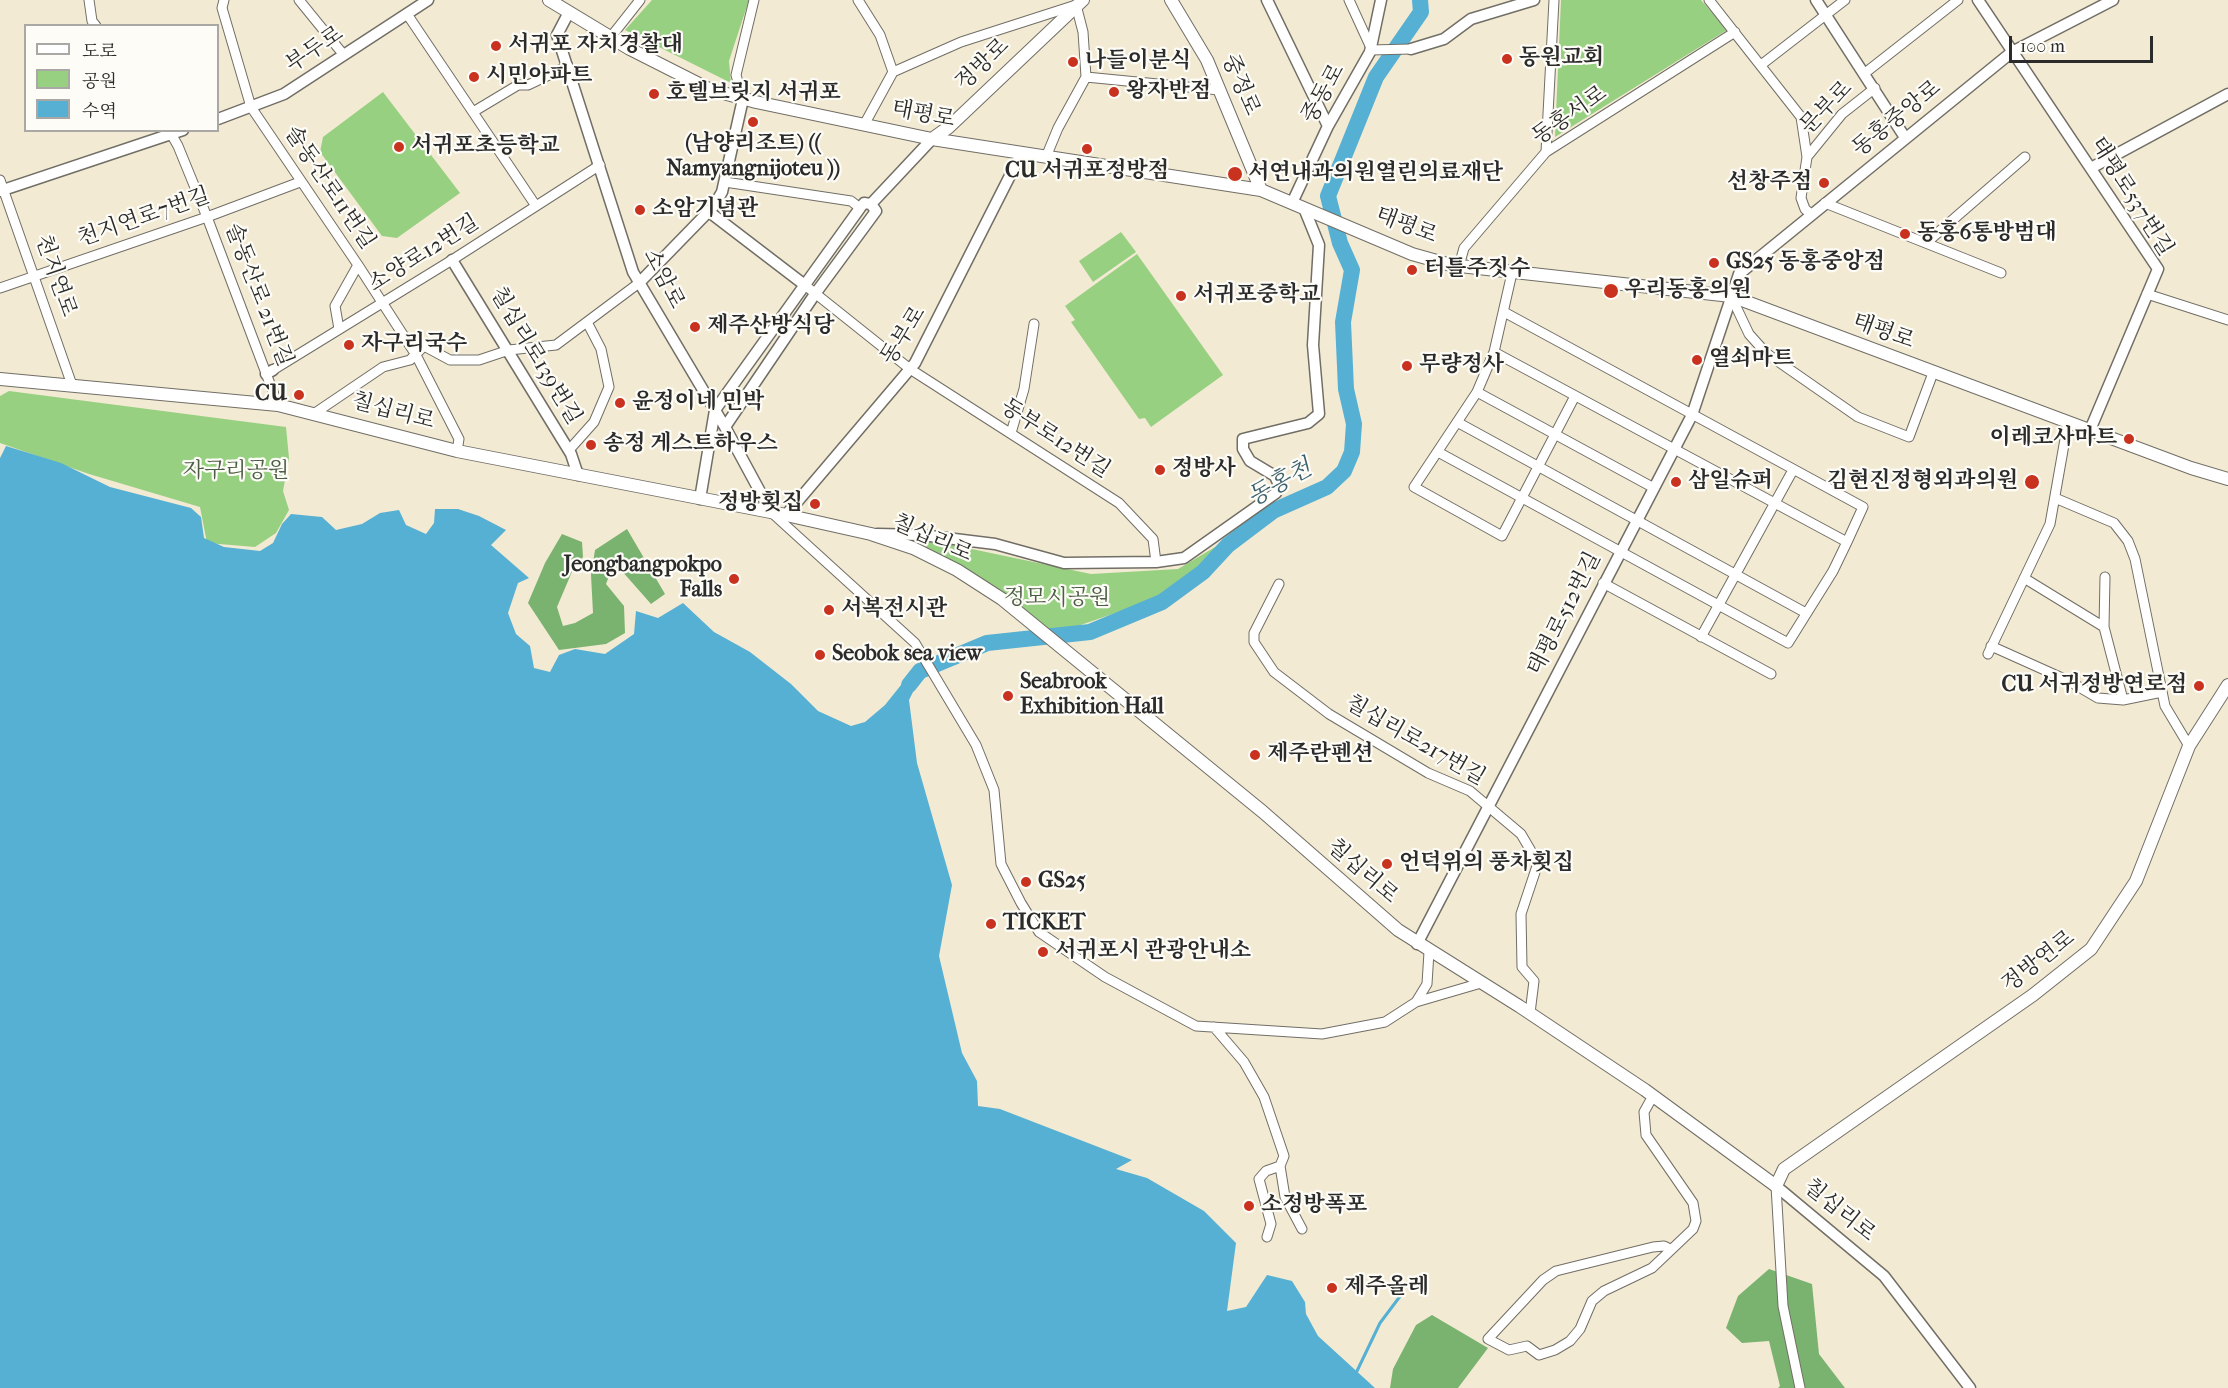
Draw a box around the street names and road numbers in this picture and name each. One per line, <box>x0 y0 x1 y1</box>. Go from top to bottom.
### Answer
street label: 부두로 <box>281 21 349 79</box>
street label: 정방로 <box>951 33 1015 97</box>
street label: 중정로 <box>1215 50 1265 120</box>
street label: 중동로 <box>1297 60 1351 128</box>
street label: 동홍중앙로 <box>1847 75 1947 163</box>
street label: 문부로 <box>1795 76 1859 140</box>
street label: 동홍서로 <box>1528 81 1612 151</box>
street label: 태평로 <box>889 96 957 134</box>
street label: 솔동산로11번길 <box>278 121 380 255</box>
street label: 태평로537번길 <box>2084 133 2178 261</box>
street label: 천지연로7번길 <box>74 183 214 253</box>
street label: 태평로 <box>1372 202 1440 250</box>
street label: 소양로12번길 <box>364 210 484 298</box>
street label: 솔동산로 21번길 <box>219 220 297 370</box>
street label: 천지연로 <box>29 232 81 320</box>
street label: 소암로 <box>637 245 689 313</box>
street label: 칠십리로139번길 <box>484 282 586 430</box>
street label: 동부로 <box>876 302 932 370</box>
street label: 태평로 <box>1849 309 1917 355</box>
street label: 칠십리로 <box>349 388 437 436</box>
street label: 동부로12번길 <box>995 394 1115 484</box>
street label: 칠십리로 <box>888 510 976 568</box>
street label: 태평로512번길 <box>1523 548 1607 680</box>
street label: 칠십리로217번길 <box>1340 690 1490 792</box>
street label: 칠십리로 <box>1321 834 1403 910</box>
street label: 정방연로 <box>1997 925 2081 999</box>
street label: 칠십리로 <box>1798 1174 1880 1248</box>

